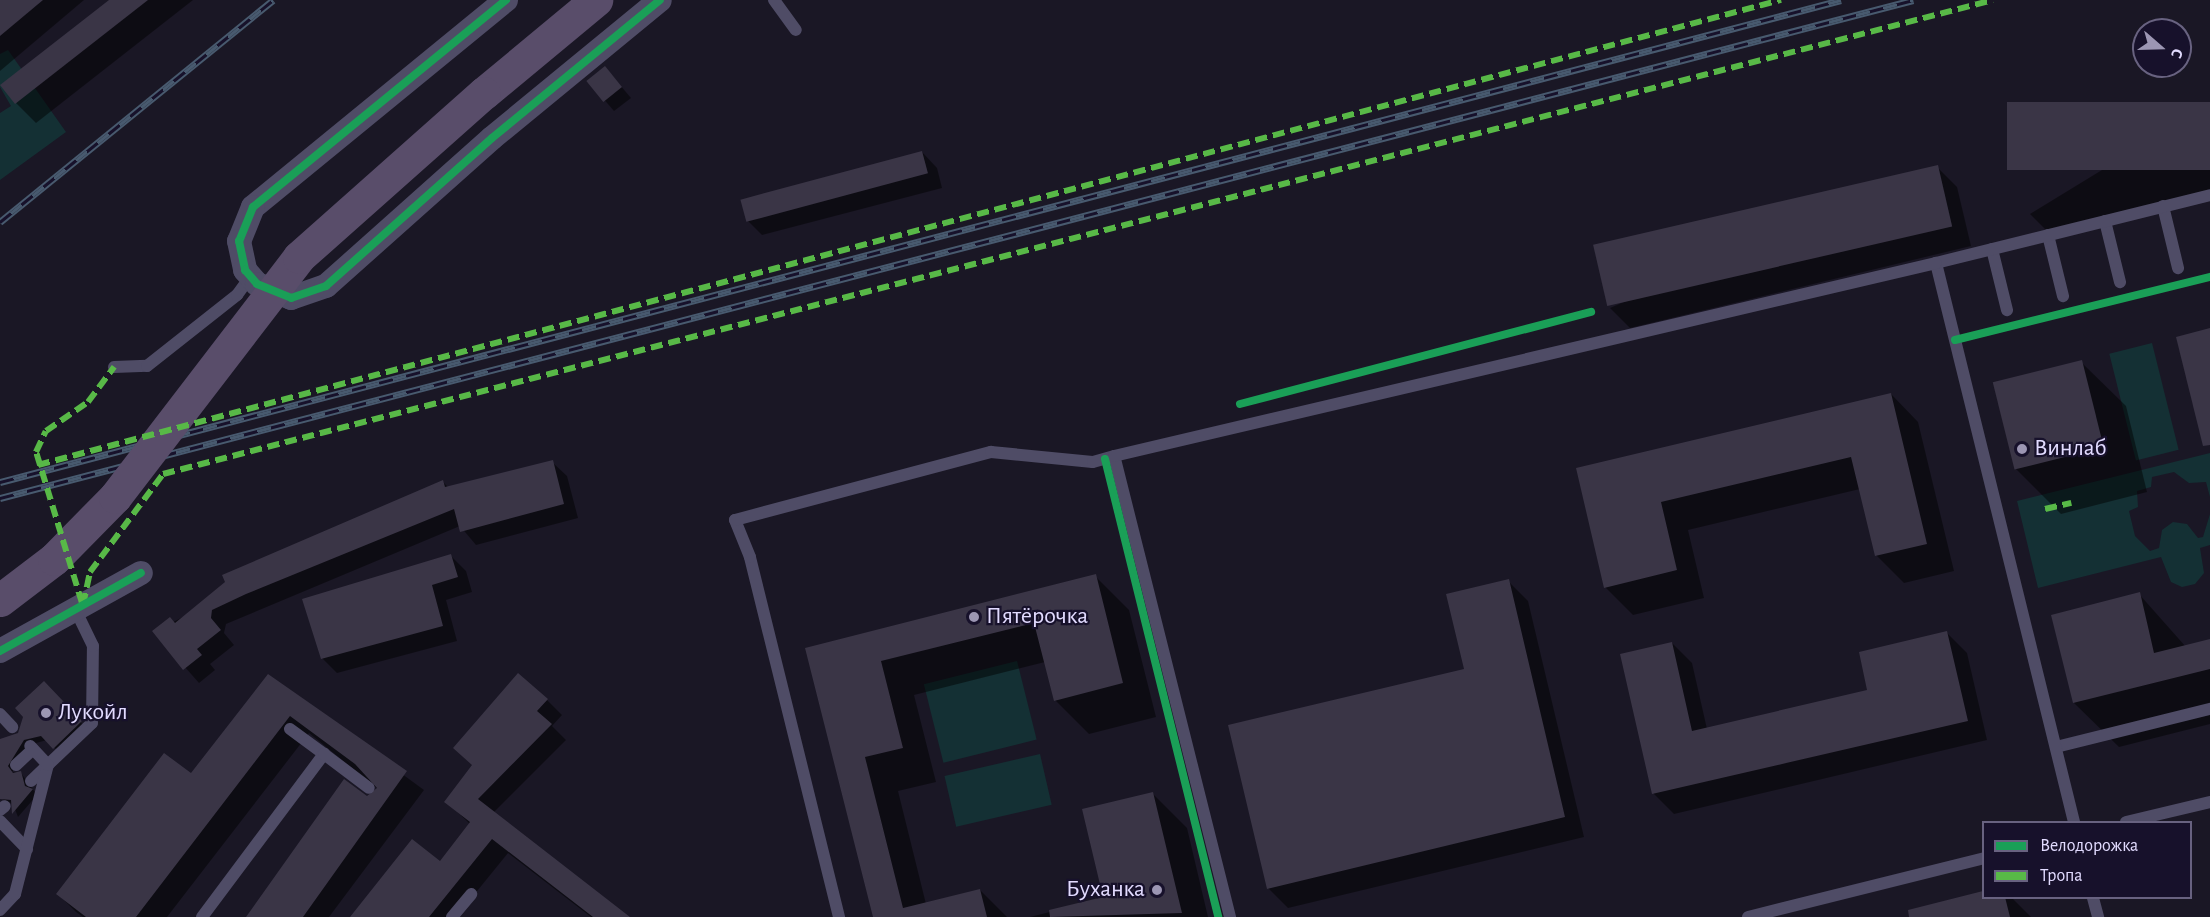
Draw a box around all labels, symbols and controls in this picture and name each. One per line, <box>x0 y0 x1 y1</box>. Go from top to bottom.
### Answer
north arrow <box>2132 18 2192 78</box>
text: С <box>2168 47 2186 60</box>
place label: Винлаб <box>2034 435 2107 463</box>
marker: Винлаб <box>2015 442 2029 456</box>
place label: Пятёрочка <box>986 603 1088 631</box>
marker: Пятёрочка <box>967 610 981 624</box>
place label: Лукойл <box>58 699 128 727</box>
marker: Лукойл <box>39 706 53 720</box>
legend <box>1982 821 2192 899</box>
text: Велодорожка <box>2040 837 2138 855</box>
text: Тропа <box>2040 867 2083 885</box>
place label: Буханка <box>1066 876 1145 904</box>
marker: Буханка <box>1150 883 1164 897</box>

